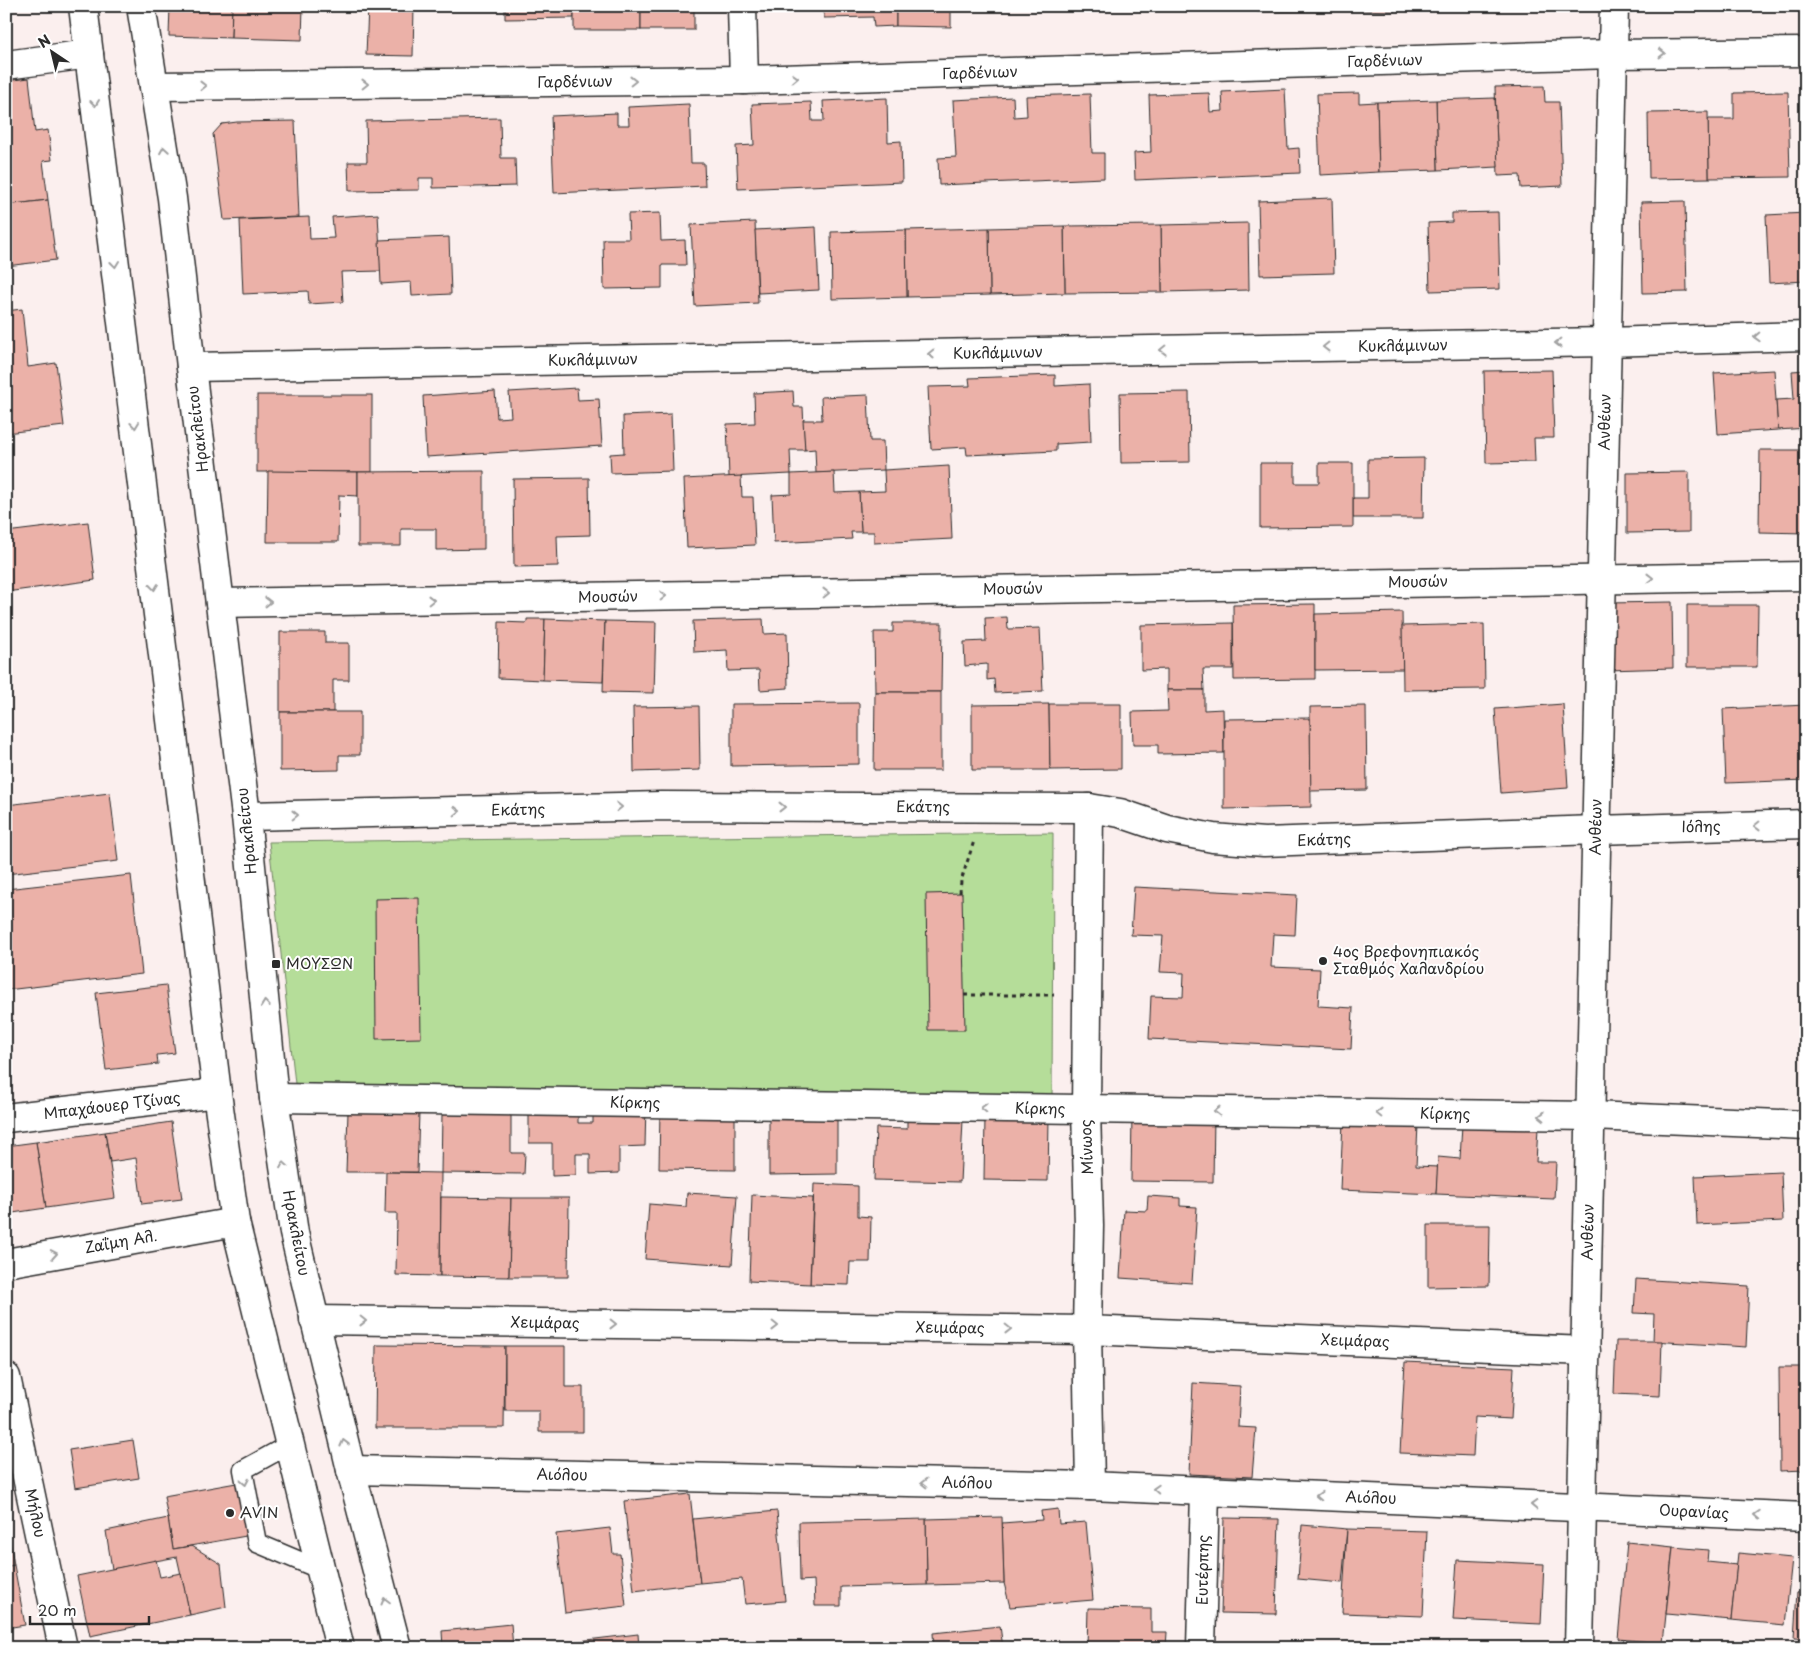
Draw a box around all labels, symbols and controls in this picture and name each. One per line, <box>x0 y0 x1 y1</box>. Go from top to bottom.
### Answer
north arrow <box>28 28 78 78</box>
text: N <box>34 29 55 53</box>
street label: Γαρδένιων <box>1347 47 1423 72</box>
one-way arrow <box>1658 48 1666 58</box>
street label: Γαρδένιων <box>942 59 1018 84</box>
street label: Γαρδένιων <box>537 68 613 93</box>
one-way arrow <box>791 73 799 84</box>
one-way arrow <box>629 76 637 86</box>
one-way arrow <box>362 79 369 89</box>
one-way arrow <box>199 81 207 91</box>
one-way arrow <box>89 99 100 107</box>
one-way arrow <box>160 146 170 154</box>
one-way arrow <box>109 260 120 268</box>
street label: Κυκλάμινων <box>1358 332 1448 357</box>
one-way arrow <box>1753 332 1761 343</box>
one-way arrow <box>1554 338 1562 348</box>
street label: Κυκλάμινων <box>953 339 1043 364</box>
one-way arrow <box>1321 342 1329 352</box>
one-way arrow <box>1159 345 1166 355</box>
street label: Κυκλάμινων <box>548 346 638 371</box>
one-way arrow <box>926 349 934 359</box>
street label: Ηρακλείτου <box>180 385 213 474</box>
street label: Ανθέων <box>1592 393 1615 451</box>
one-way arrow <box>129 422 140 430</box>
street label: Μουσών <box>1388 568 1448 593</box>
one-way arrow <box>1647 573 1655 583</box>
street label: Μουσών <box>983 575 1043 600</box>
one-way arrow <box>149 582 159 591</box>
street label: Μουσών <box>578 583 638 608</box>
one-way arrow <box>822 588 830 598</box>
one-way arrow <box>660 590 668 601</box>
one-way arrow <box>427 594 435 605</box>
one-way arrow <box>265 597 273 608</box>
street label: Ηρακλείτου <box>230 787 261 876</box>
street label: Εκάτης <box>896 794 950 817</box>
street label: Εκάτης <box>491 797 545 820</box>
street label: Ανθέων <box>1583 798 1606 856</box>
one-way arrow <box>616 802 624 813</box>
one-way arrow <box>778 802 786 812</box>
one-way arrow <box>453 806 461 817</box>
one-way arrow <box>291 810 299 820</box>
street label: Ιόλης <box>1681 814 1721 837</box>
one-way arrow <box>1753 820 1761 831</box>
street label: Εκάτης <box>1296 826 1352 851</box>
place label: 4ος Βρεφονηπιακός Σταθμός Χαλανδρίου <box>1333 939 1484 979</box>
place label: ΜΟΥΣΩΝ <box>286 951 353 974</box>
marker: 4ος Βρεφονηπιακός Σταθμός Χαλανδρίου <box>1317 955 1329 967</box>
marker: ΜΟΥΣΩΝ <box>270 958 282 970</box>
one-way arrow <box>260 999 271 1007</box>
street label: Μπαχάουερ Τζίνας <box>42 1085 182 1124</box>
street label: Κίρκης <box>609 1090 661 1113</box>
street label: Κίρκης <box>1014 1096 1066 1119</box>
street label: Κίρκης <box>1419 1101 1471 1124</box>
one-way arrow <box>980 1103 988 1113</box>
one-way arrow <box>1213 1106 1220 1116</box>
one-way arrow <box>1375 1108 1383 1119</box>
one-way arrow <box>1538 1111 1546 1121</box>
street label: Μίνωος <box>1073 1119 1098 1175</box>
one-way arrow <box>279 1161 289 1169</box>
street label: Ηρακλείτου <box>278 1188 317 1278</box>
street label: Ανθέων <box>1575 1203 1598 1261</box>
street label: Ζαΐμη Αλ. <box>83 1223 159 1258</box>
one-way arrow <box>50 1250 59 1260</box>
street label: Χειμάρας <box>510 1309 580 1334</box>
street label: Χειμάρας <box>915 1314 985 1339</box>
one-way arrow <box>359 1316 367 1326</box>
one-way arrow <box>609 1319 617 1329</box>
one-way arrow <box>772 1321 779 1331</box>
one-way arrow <box>1004 1324 1012 1334</box>
street label: Χειμάρας <box>1320 1327 1390 1352</box>
one-way arrow <box>339 1439 350 1448</box>
street label: Αιόλου <box>536 1462 588 1485</box>
street label: Αιόλου <box>941 1470 993 1493</box>
one-way arrow <box>920 1477 928 1488</box>
one-way arrow <box>240 1478 250 1487</box>
one-way arrow <box>1152 1484 1160 1495</box>
street label: Αιόλου <box>1345 1484 1397 1509</box>
street label: Μήλου <box>20 1486 53 1539</box>
one-way arrow <box>1314 1491 1322 1501</box>
street label: Ουρανίας <box>1659 1497 1730 1524</box>
one-way arrow <box>1529 1499 1537 1510</box>
place label: AVIN <box>240 1500 278 1523</box>
marker: AVIN <box>224 1507 236 1519</box>
one-way arrow <box>1753 1509 1761 1520</box>
street label: Ευτέρπης <box>1189 1535 1214 1605</box>
scale bar <box>30 1594 149 1626</box>
one-way arrow <box>380 1596 391 1605</box>
text: 20 m <box>38 1598 77 1621</box>

